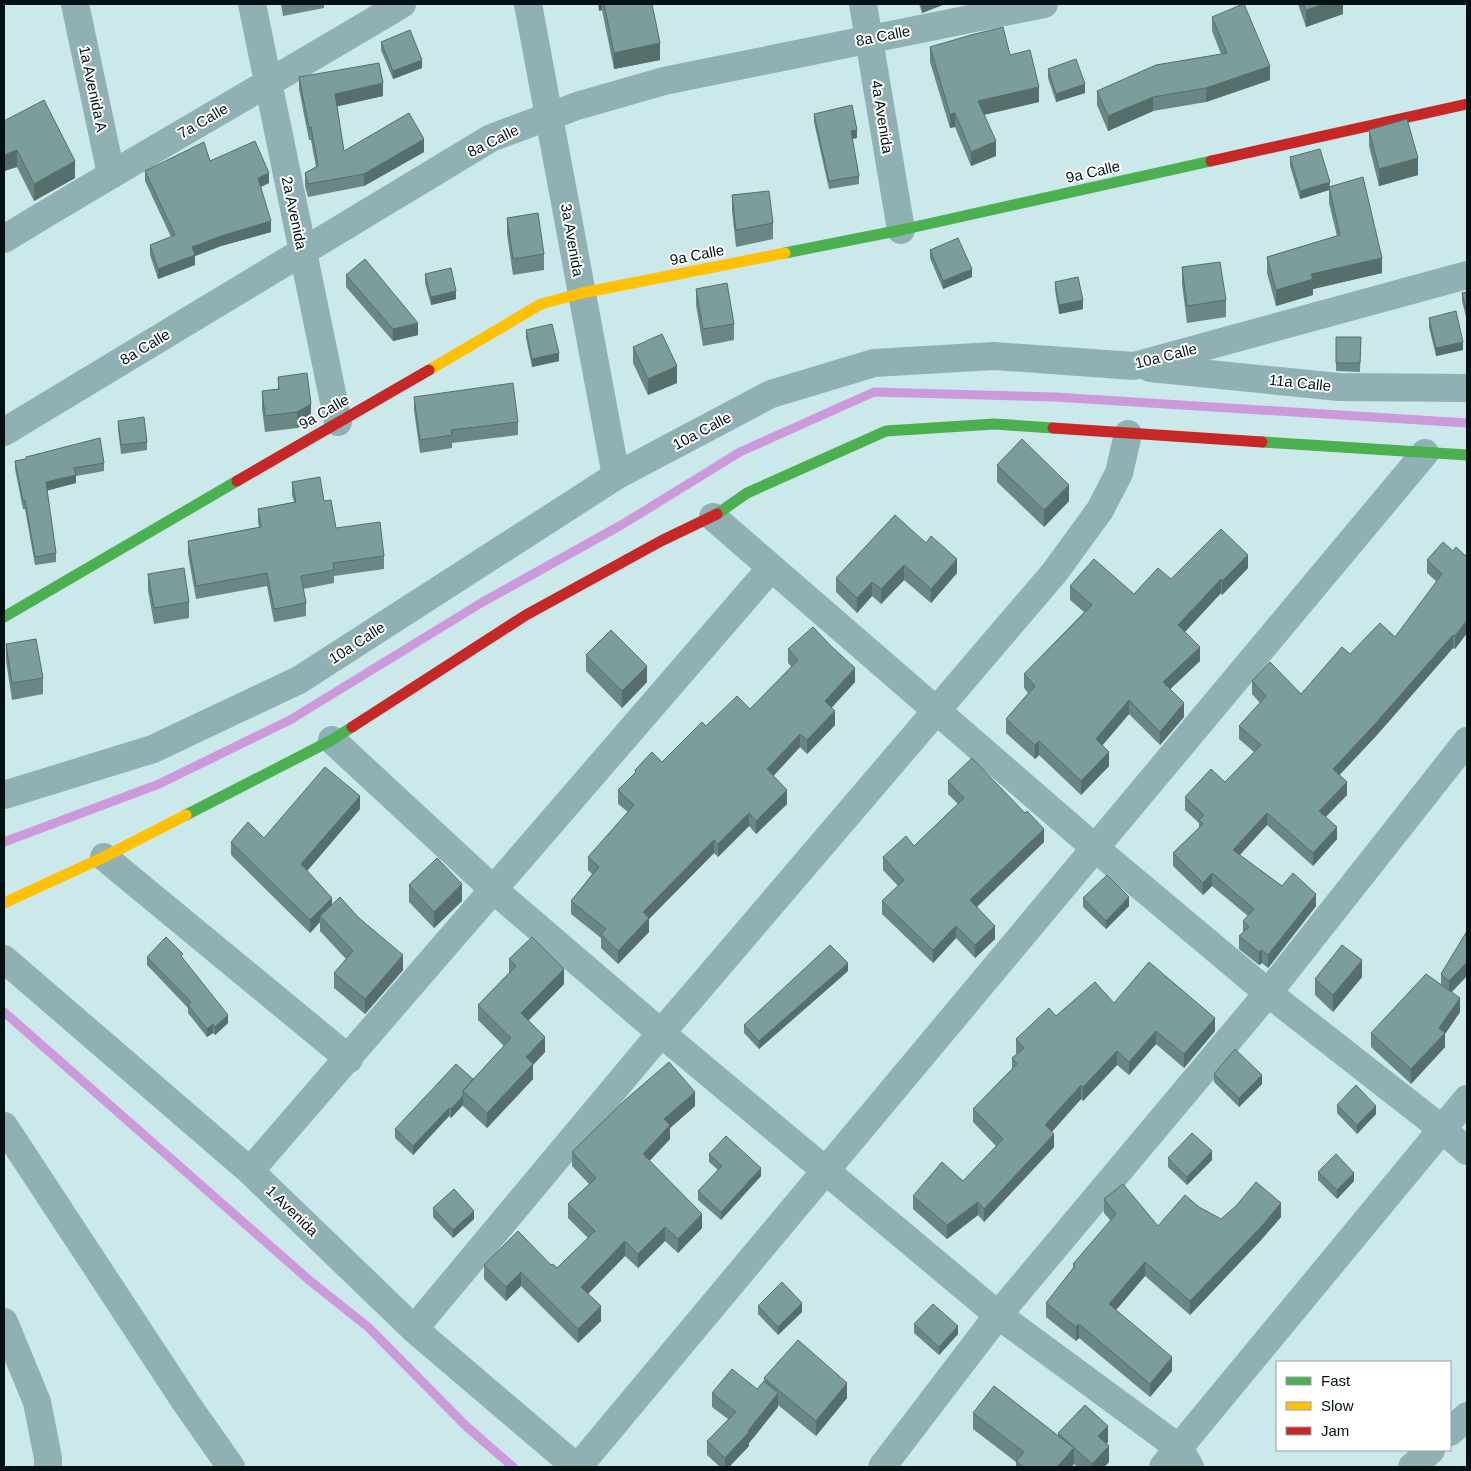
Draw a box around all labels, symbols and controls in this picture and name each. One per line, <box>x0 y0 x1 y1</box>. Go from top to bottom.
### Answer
street label: 8a Calle <box>854 22 912 49</box>
street label: 1a Avenida A <box>76 44 111 133</box>
street label: 4a Avenida <box>868 79 897 155</box>
street label: 7a Calle <box>175 99 231 142</box>
street label: 8a Calle <box>464 121 521 160</box>
street label: 9a Calle <box>1064 157 1122 186</box>
street label: 2a Avenida <box>278 175 311 251</box>
street label: 3a Avenida <box>558 202 587 278</box>
street label: 9a Calle <box>668 241 726 268</box>
street label: 8a Calle <box>117 325 173 368</box>
street label: 10a Calle <box>1133 340 1199 371</box>
street label: 11a Calle <box>1268 371 1332 394</box>
street label: 9a Calle <box>296 390 352 433</box>
street label: 10a Calle <box>670 408 734 453</box>
street label: 10a Calle <box>326 618 388 667</box>
street label: 1 Avenida <box>263 1182 322 1240</box>
legend <box>1276 1361 1451 1451</box>
text: Fast <box>1321 1372 1351 1389</box>
text: Slow <box>1321 1397 1354 1414</box>
text: Jam <box>1321 1422 1349 1439</box>

